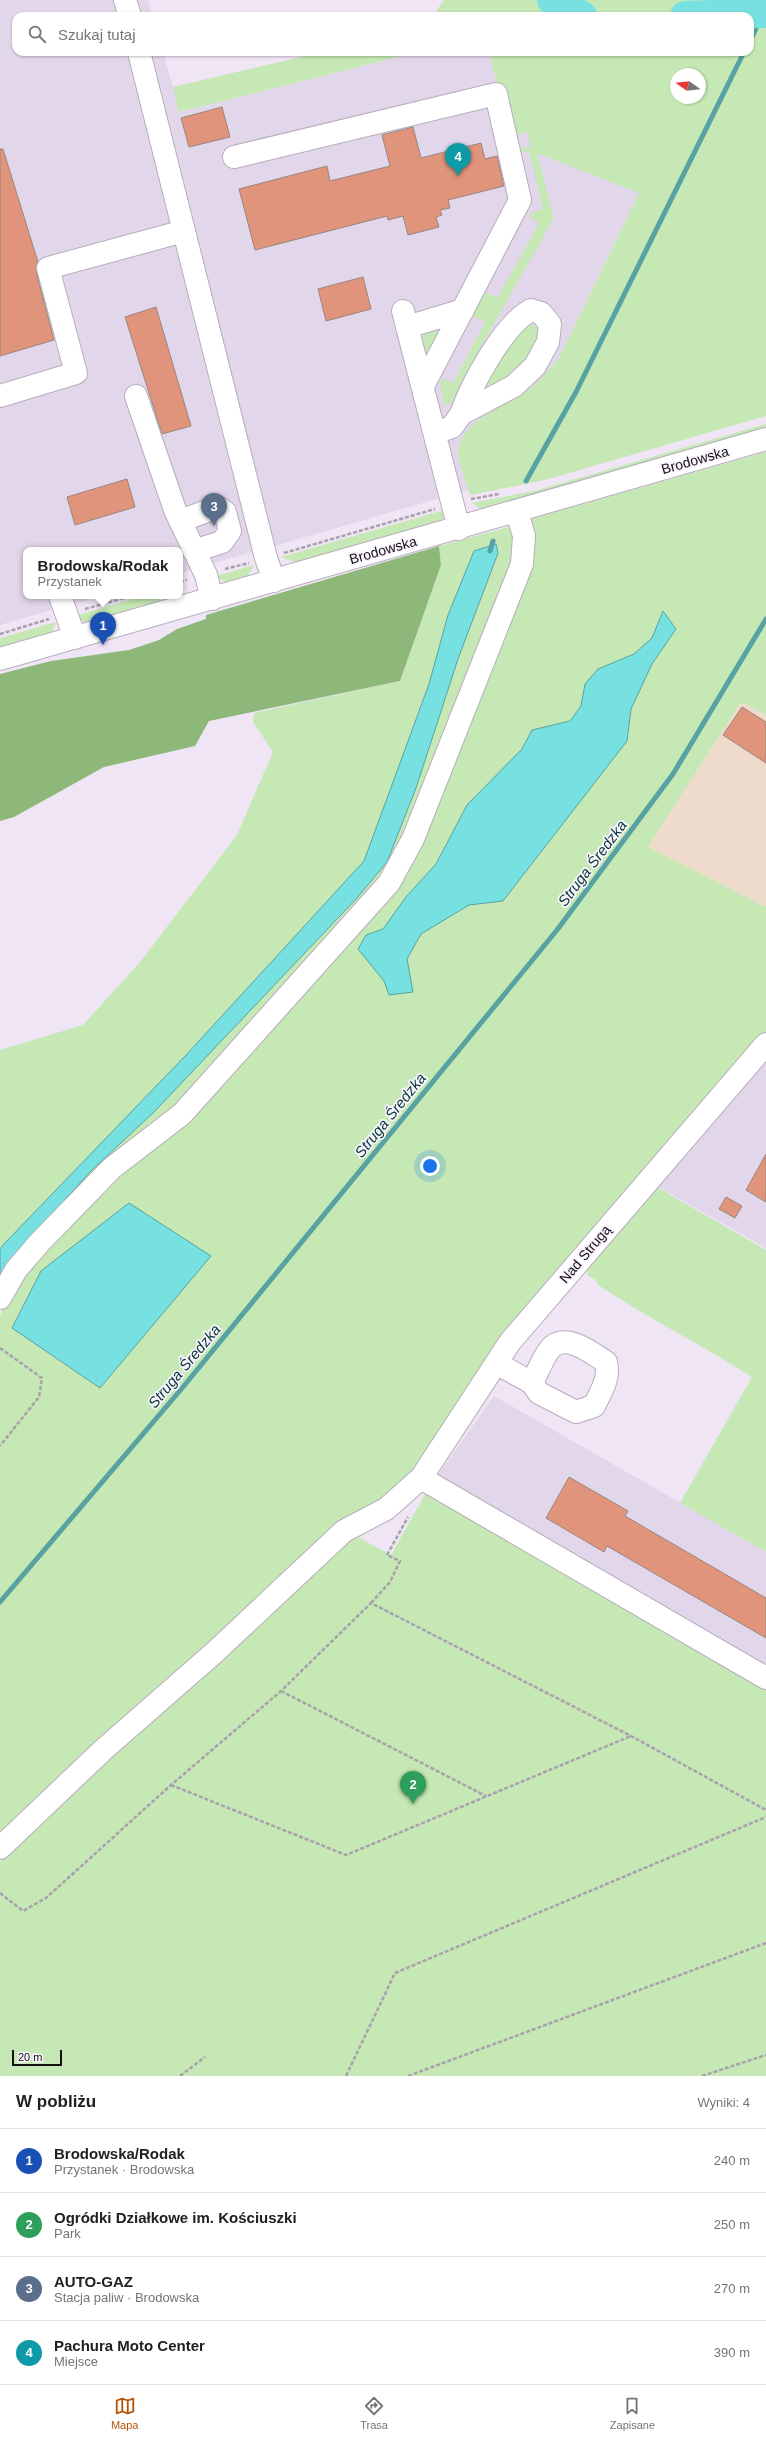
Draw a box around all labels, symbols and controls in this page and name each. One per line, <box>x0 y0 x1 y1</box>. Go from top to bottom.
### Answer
search box <box>12 12 754 56</box>
icon: search <box>26 23 48 45</box>
text: Szukaj tutaj <box>58 26 136 43</box>
north arrow <box>670 68 706 104</box>
pin: 4 <box>445 143 471 176</box>
street label: Brodowska <box>660 443 731 477</box>
pin: 3 <box>201 493 227 526</box>
street label: Brodowska <box>348 533 419 567</box>
popup <box>23 547 183 599</box>
text: Brodowska/Rodak <box>38 557 168 574</box>
text: Przystanek <box>38 574 102 589</box>
pin: 1 <box>90 612 116 645</box>
water label: Struga Średzka <box>554 817 630 909</box>
water label: Struga Średzka <box>351 1069 429 1161</box>
your location <box>420 1156 440 1176</box>
street label: Nad Strugą <box>556 1222 614 1286</box>
water label: Struga Średzka <box>144 1321 224 1411</box>
pin: 2 <box>400 1771 426 1804</box>
scale bar <box>12 2048 62 2067</box>
text: 20 m <box>18 2051 42 2063</box>
text: W pobliżu <box>16 2092 96 2111</box>
text: Wyniki: 4 <box>697 2095 750 2110</box>
text: Brodowska/Rodak <box>54 2145 185 2162</box>
text: 1 <box>25 2153 33 2168</box>
text: 240 m <box>714 2153 750 2168</box>
text: Przystanek · Brodowska <box>54 2162 194 2177</box>
text: Ogródki Działkowe im. Kościuszki <box>54 2209 297 2226</box>
text: 2 <box>25 2217 33 2232</box>
text: 250 m <box>714 2217 750 2232</box>
text: Park <box>54 2226 81 2241</box>
text: AUTO-GAZ <box>54 2273 133 2290</box>
text: 3 <box>25 2281 33 2296</box>
text: 270 m <box>714 2281 750 2296</box>
text: Stacja paliw · Brodowska <box>54 2290 199 2305</box>
text: Pachura Moto Center <box>54 2337 205 2354</box>
text: 4 <box>25 2345 33 2360</box>
text: 390 m <box>714 2345 750 2360</box>
text: Miejsce <box>54 2354 98 2369</box>
tab: Mapa <box>111 2395 138 2431</box>
tab: Trasa <box>360 2395 388 2431</box>
tab: Zapisane <box>610 2395 655 2431</box>

